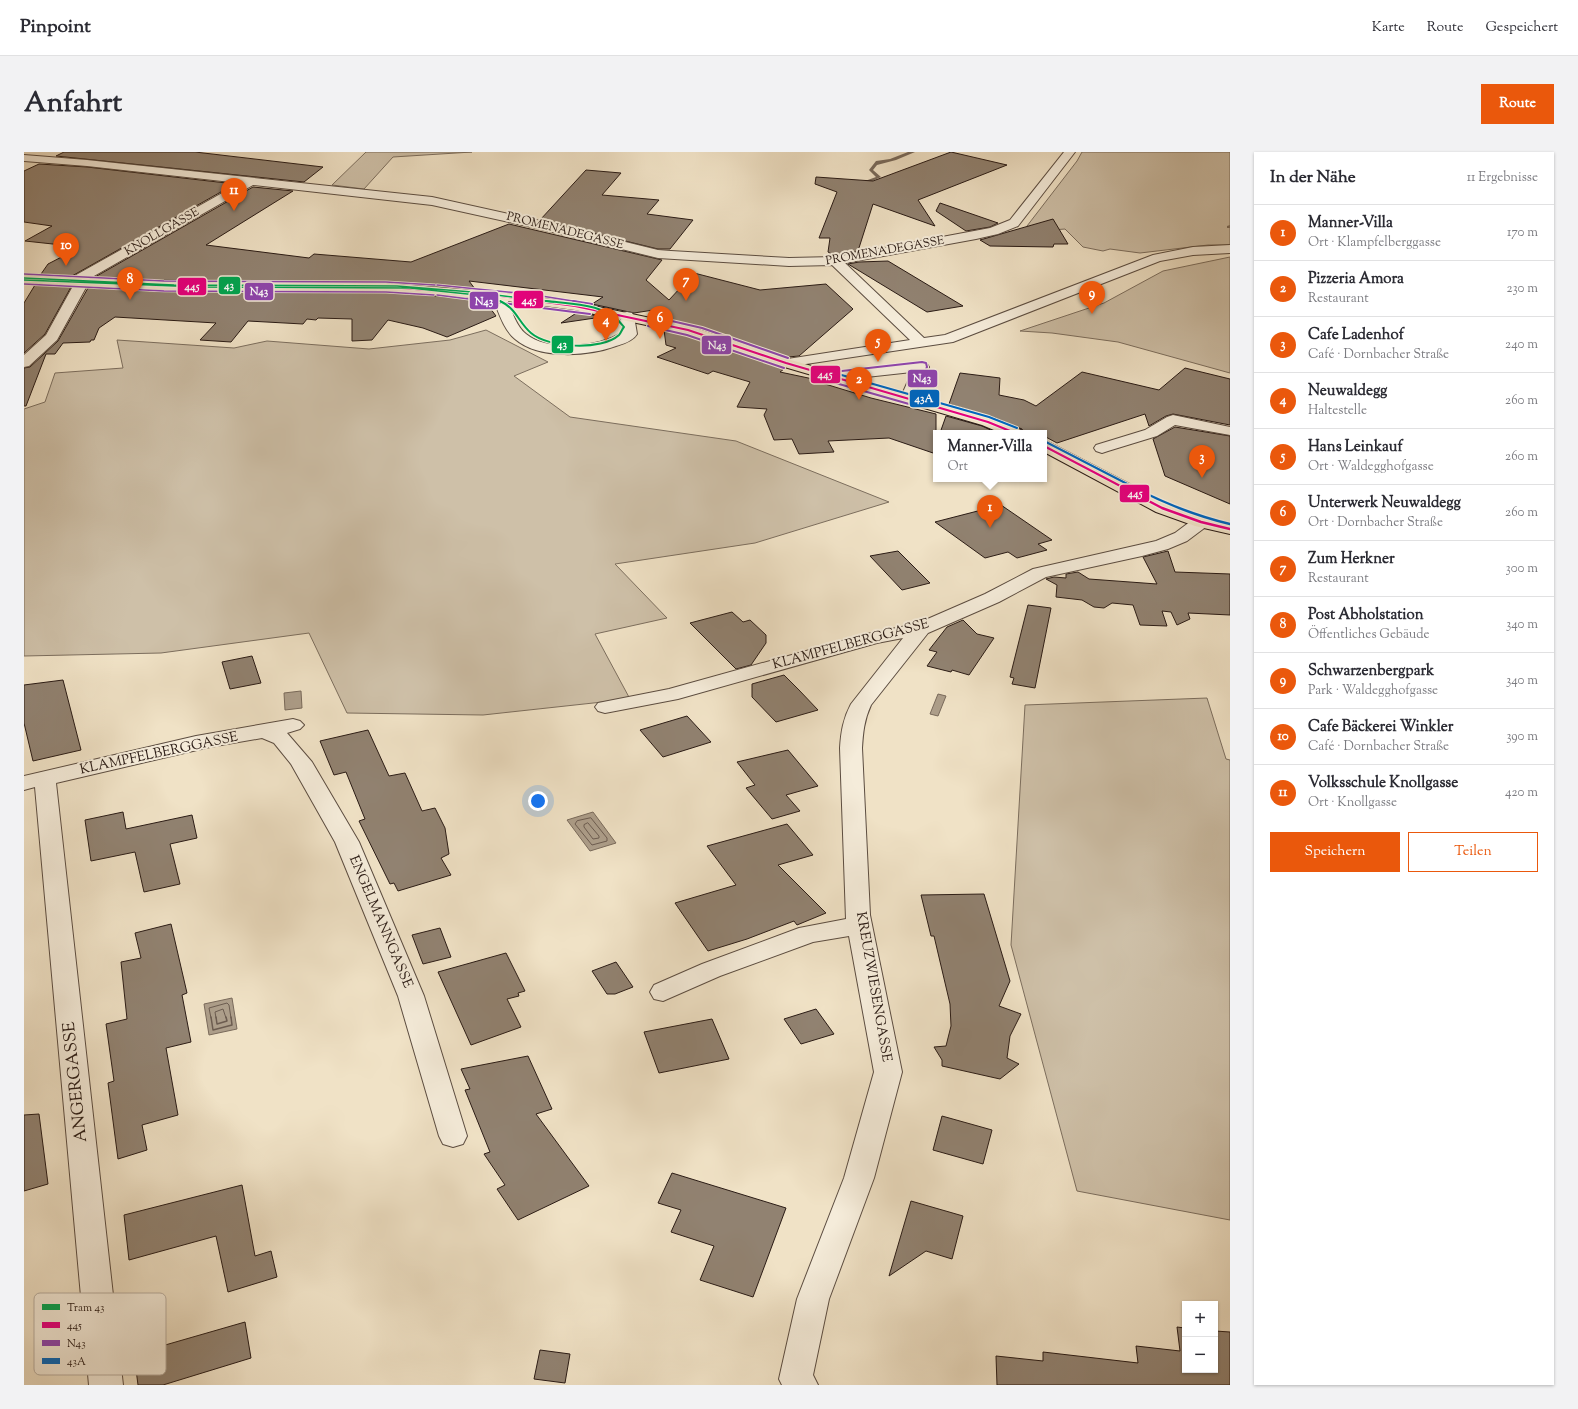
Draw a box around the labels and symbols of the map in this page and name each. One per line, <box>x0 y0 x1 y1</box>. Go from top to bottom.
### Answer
pin: 11 <box>221 178 247 211</box>
street label: KNOLLGASSE <box>121 203 203 261</box>
street label: PROMENADEGASSE <box>504 208 626 254</box>
street label: PROMENADEGASSE <box>824 232 946 270</box>
pin: 10 <box>53 233 79 266</box>
pin: 8 <box>117 267 143 300</box>
pin: 7 <box>673 268 699 301</box>
line badge: 43 <box>218 276 241 295</box>
line badge: 445 <box>177 277 207 296</box>
text: 43 <box>223 278 235 294</box>
text: 445 <box>184 279 200 295</box>
pin: 9 <box>1079 281 1105 314</box>
line badge: N43 <box>244 282 274 301</box>
text: N43 <box>249 284 269 300</box>
line badge: 445 <box>513 290 544 309</box>
line badge: N43 <box>469 291 499 310</box>
text: 445 <box>521 293 537 309</box>
text: N43 <box>474 294 494 310</box>
pin: 6 <box>647 306 673 339</box>
pin: 4 <box>593 308 619 341</box>
pin: 5 <box>865 329 891 362</box>
line badge: 43 <box>551 335 574 354</box>
line badge: N43 <box>701 335 732 355</box>
text: 43 <box>556 337 568 353</box>
text: N43 <box>707 338 727 354</box>
line badge: 445 <box>810 365 841 384</box>
text: 445 <box>817 367 833 383</box>
pin: 2 <box>846 367 872 400</box>
line badge: N43 <box>907 369 938 388</box>
text: N43 <box>912 371 932 387</box>
line badge: 43A <box>909 389 940 408</box>
text: 43A <box>914 391 934 407</box>
pin: 3 <box>1189 445 1215 478</box>
line badge: 445 <box>1119 484 1150 503</box>
text: 445 <box>1127 486 1143 502</box>
pin: 1 <box>977 495 1003 528</box>
street label: KLAMPFELBERGGASSE <box>770 614 932 676</box>
street label: KLAMPFELBERGGASSE <box>78 727 241 781</box>
your location <box>528 791 548 811</box>
street label: ENGELMANNGASSE <box>343 853 417 992</box>
street label: KREUZWIESENGASSE <box>850 910 896 1064</box>
street label: ANGERGASSE <box>58 1020 94 1144</box>
legend <box>34 1293 166 1375</box>
text: Tram 43 <box>67 1300 104 1316</box>
text: 445 <box>67 1318 82 1334</box>
text: N43 <box>67 1336 86 1352</box>
text: 43A <box>67 1354 86 1370</box>

